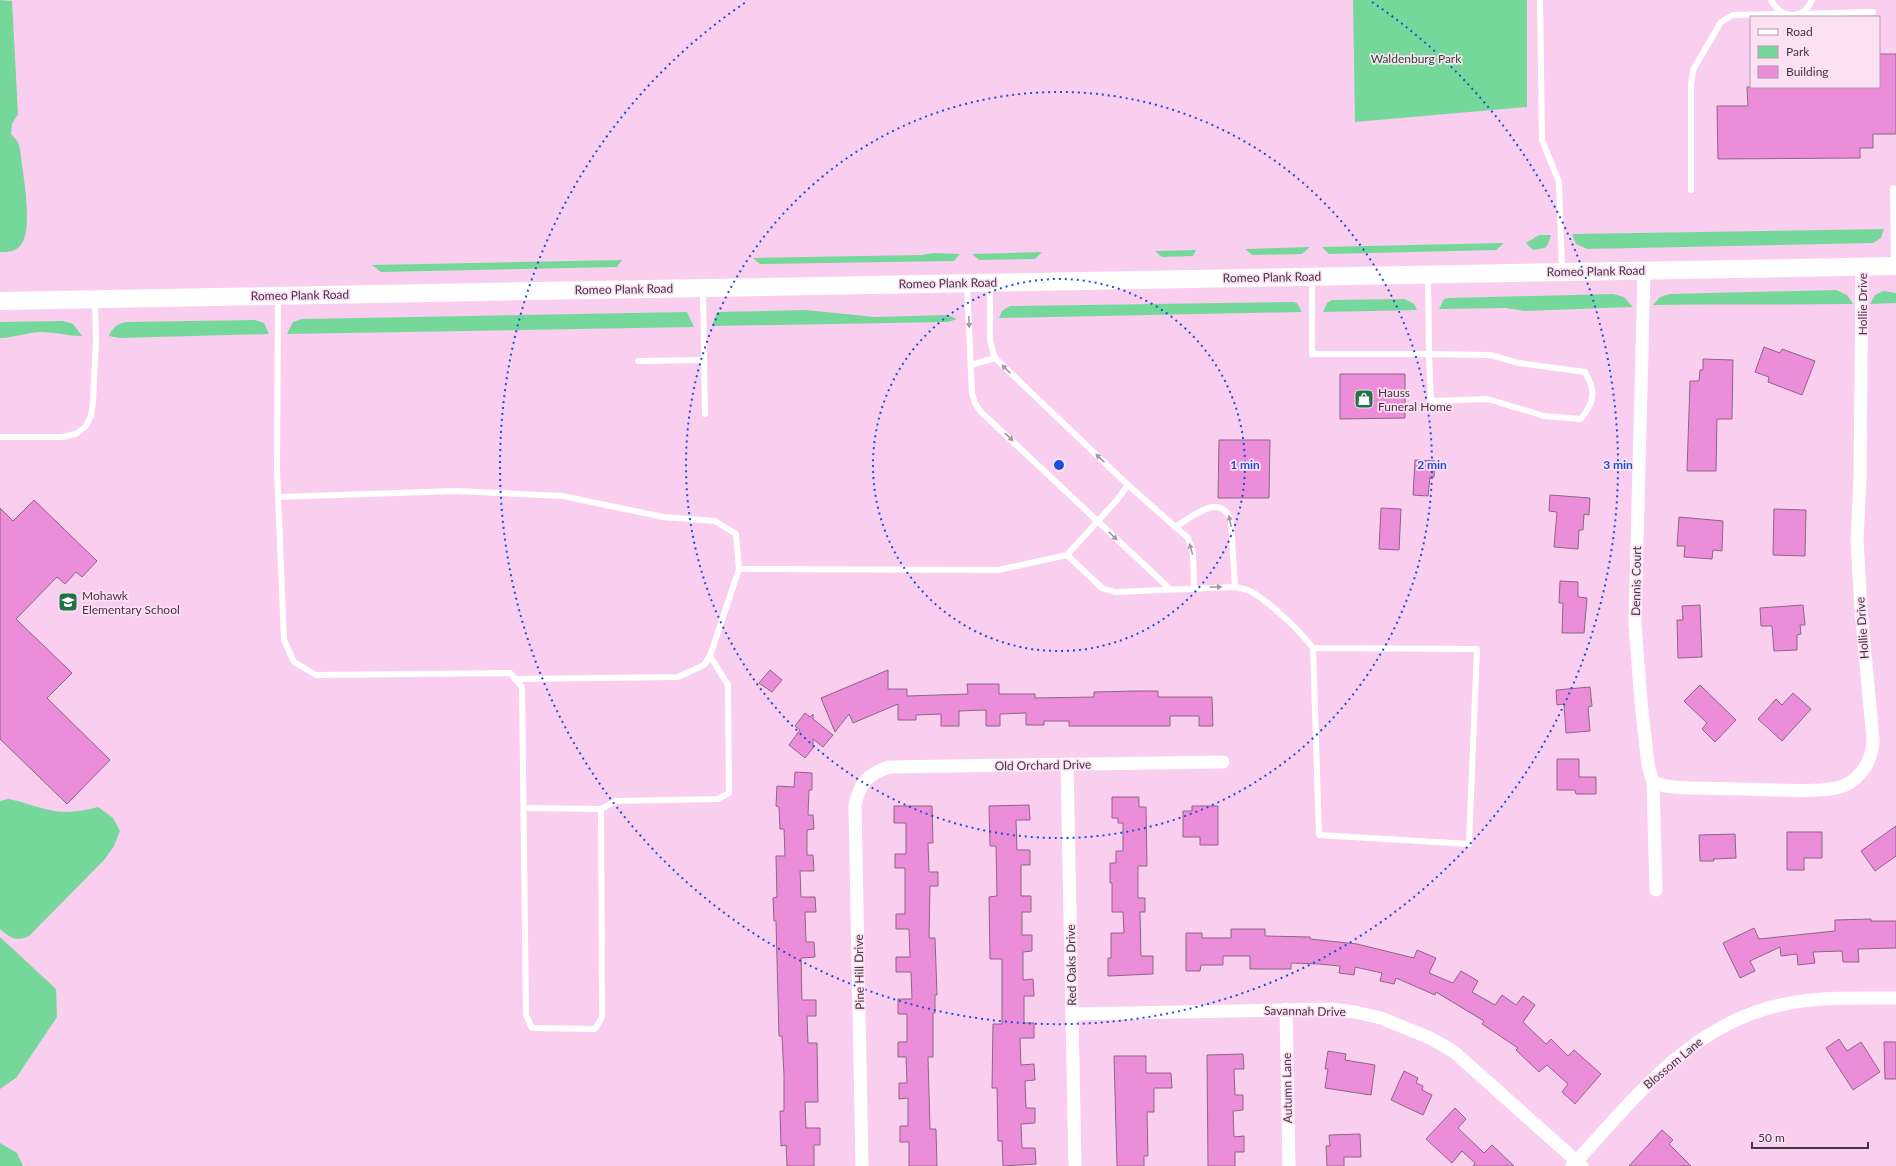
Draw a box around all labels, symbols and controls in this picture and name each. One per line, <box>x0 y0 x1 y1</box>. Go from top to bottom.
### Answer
legend <box>1750 16 1880 88</box>
text: Road <box>1786 24 1813 39</box>
text: Park <box>1786 44 1810 59</box>
park label: Waldenburg Park <box>1371 51 1462 66</box>
text: Building <box>1786 64 1829 79</box>
street label: Romeo Plank Road <box>1547 263 1645 279</box>
street label: Romeo Plank Road <box>1223 269 1321 285</box>
street label: Hollie Drive <box>1855 273 1870 335</box>
street label: Romeo Plank Road <box>899 275 997 291</box>
street label: Romeo Plank Road <box>575 281 673 297</box>
street label: Romeo Plank Road <box>251 287 349 303</box>
one-way arrow <box>965 316 972 328</box>
one-way arrow <box>1001 364 1011 374</box>
place label: Hauss Funeral Home <box>1378 385 1452 414</box>
shop icon: Hauss Funeral Home <box>1353 388 1375 410</box>
one-way arrow <box>1004 433 1014 442</box>
one-way arrow <box>1095 453 1105 463</box>
text: 1 min <box>1230 457 1260 472</box>
text: 2 min <box>1417 457 1447 472</box>
text: 3 min <box>1603 457 1633 472</box>
centre of rings <box>1052 458 1066 472</box>
one-way arrow <box>1227 514 1233 527</box>
one-way arrow <box>1108 532 1119 541</box>
one-way arrow <box>1188 543 1194 555</box>
street label: Dennis Court <box>1628 545 1644 616</box>
one-way arrow <box>1210 584 1222 591</box>
place label: Mohawk Elementary School <box>82 588 180 617</box>
school or university icon: Mohawk Elementary School <box>57 591 79 613</box>
street label: Hollie Drive <box>1852 596 1872 660</box>
street label: Old Orchard Drive <box>995 757 1091 773</box>
street label: Red Oaks Drive <box>1063 924 1079 1006</box>
street label: Pine Hill Drive <box>851 934 867 1010</box>
street label: Savannah Drive <box>1264 1003 1346 1019</box>
street label: Blossom Lane <box>1640 1034 1706 1092</box>
street label: Autumn Lane <box>1279 1053 1295 1123</box>
scale bar <box>1752 1124 1868 1150</box>
text: 50 m <box>1758 1130 1785 1145</box>

